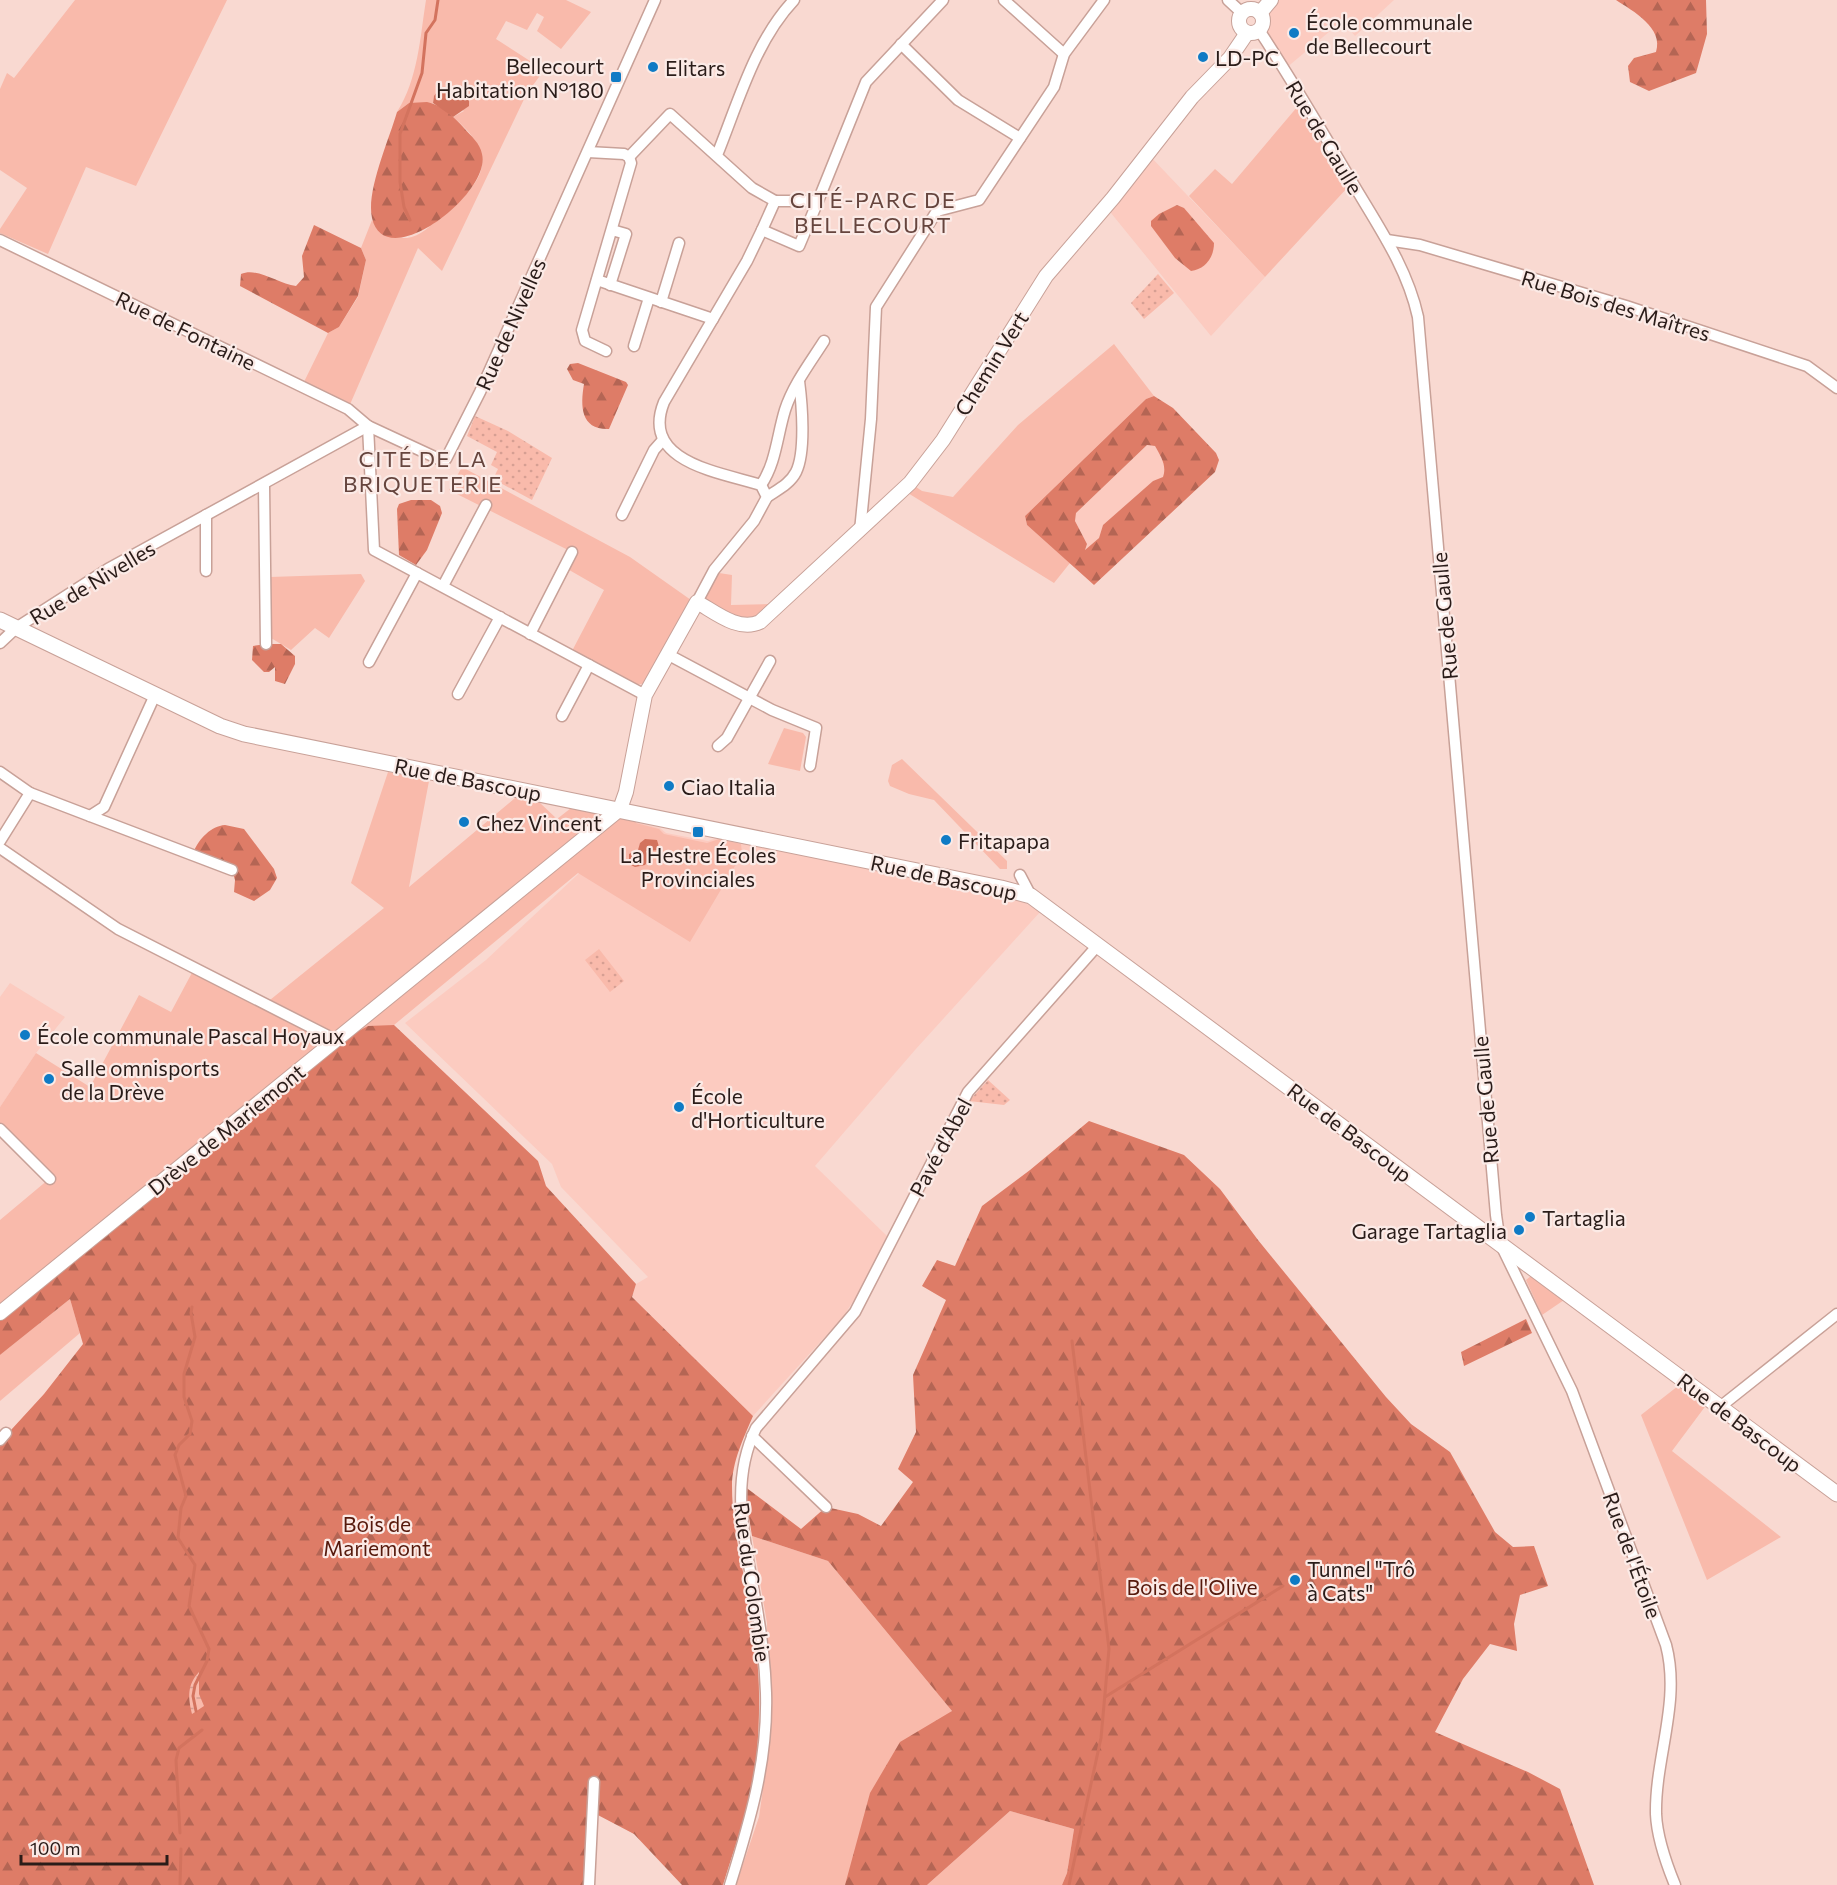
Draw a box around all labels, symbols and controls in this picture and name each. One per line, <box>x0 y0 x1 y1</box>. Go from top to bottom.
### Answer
place label: École communale de Bellecourt <box>1306 9 1473 58</box>
marker: École communale de Bellecourt <box>1287 26 1301 40</box>
place label: LD-PC <box>1215 45 1279 70</box>
marker: LD-PC <box>1196 50 1210 64</box>
place label: Bellecourt Habitation N°180 <box>436 53 604 102</box>
place label: Elitars <box>665 55 725 80</box>
marker: Elitars <box>646 60 660 74</box>
marker: Bellecourt Habitation N°180 <box>609 70 623 84</box>
street label: Rue de Gaulle <box>1281 76 1369 198</box>
district label: CITÉ-PARC DE BELLECOURT <box>790 186 956 238</box>
street label: Rue de Nivelles <box>470 254 550 394</box>
street label: Rue Bois des Maîtres <box>1519 264 1713 346</box>
street label: Rue de Fontaine <box>112 285 260 375</box>
street label: Chemin Vert <box>949 306 1033 420</box>
district label: CITÉ DE LA BRIQUETERIE <box>343 445 503 497</box>
street label: Rue de Nivelles <box>25 535 159 629</box>
street label: Rue de Gaulle <box>1426 551 1462 681</box>
street label: Rue de Bascoup <box>392 752 544 806</box>
place label: Ciao Italia <box>681 774 776 799</box>
marker: Ciao Italia <box>662 779 676 793</box>
place label: Chez Vincent <box>476 810 602 835</box>
marker: Chez Vincent <box>457 815 471 829</box>
marker: La Hestre Écoles Provinciales <box>691 825 705 839</box>
place label: Fritapapa <box>958 828 1050 853</box>
marker: Fritapapa <box>939 833 953 847</box>
place label: La Hestre Écoles Provinciales <box>620 842 776 891</box>
street label: Rue de Bascoup <box>868 849 1020 905</box>
place label: École communale Pascal Hoyaux <box>37 1023 344 1048</box>
marker: École communale Pascal Hoyaux <box>18 1028 32 1042</box>
street label: Rue de Gaulle <box>1467 1035 1503 1165</box>
place label: Salle omnisports de la Drève <box>61 1055 219 1104</box>
street label: Drève de Mariemont <box>143 1058 309 1200</box>
marker: Salle omnisports de la Drève <box>42 1072 56 1086</box>
street label: Rue de Bascoup <box>1283 1077 1417 1187</box>
place label: École d'Horticulture <box>691 1083 825 1132</box>
street label: Pavé d'Abel <box>904 1093 976 1201</box>
marker: École d'Horticulture <box>672 1100 686 1114</box>
place label: Tartaglia <box>1542 1205 1626 1230</box>
marker: Tartaglia <box>1523 1210 1537 1224</box>
place label: Garage Tartaglia <box>1351 1218 1507 1243</box>
marker: Garage Tartaglia <box>1512 1223 1526 1237</box>
street label: Rue de Bascoup <box>1673 1367 1807 1477</box>
street label: Rue de l'Étoile <box>1599 1488 1667 1622</box>
street label: Rue du Colombie <box>729 1501 777 1663</box>
park label: Bois de Mariemont <box>323 1511 431 1560</box>
place label: Tunnel "Trô à Cats" <box>1307 1556 1415 1605</box>
marker: Tunnel "Trô à Cats" <box>1288 1573 1302 1587</box>
park label: Bois de l'Olive <box>1126 1574 1258 1599</box>
scale bar <box>21 1828 166 1866</box>
text: 100 m <box>30 1837 80 1859</box>

